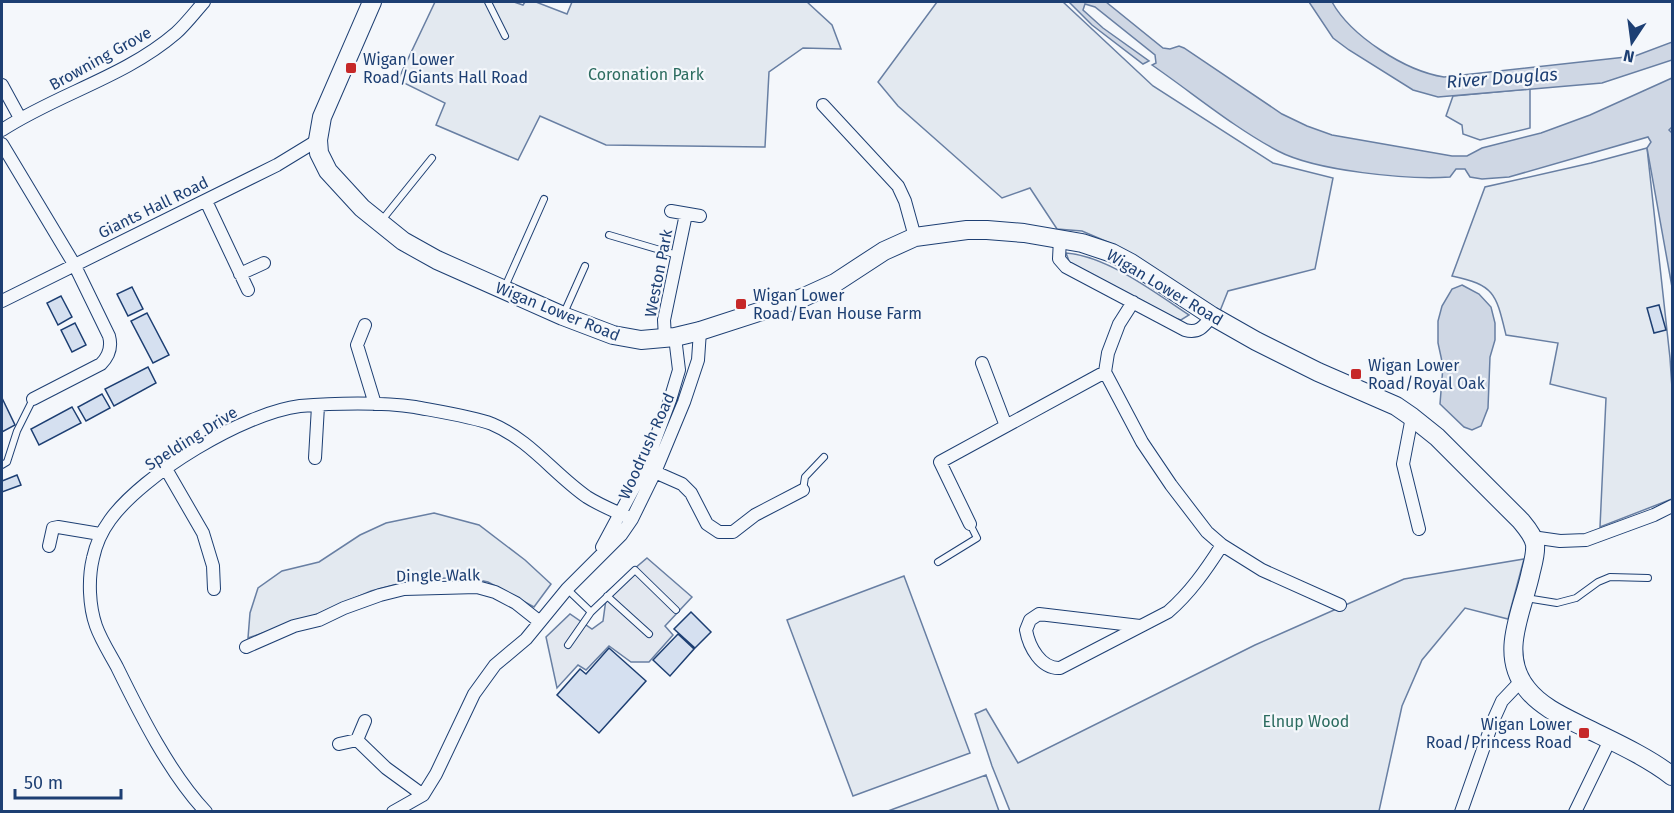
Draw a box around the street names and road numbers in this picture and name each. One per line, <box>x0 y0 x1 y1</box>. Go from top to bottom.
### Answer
street label: Browning Grove <box>46 23 155 94</box>
street label: Giants Hall Road <box>95 173 211 242</box>
street label: Weston Park <box>641 227 676 319</box>
street label: Wigan Lower Road <box>1103 245 1226 330</box>
street label: Wigan Lower Road <box>493 278 623 345</box>
street label: Woodrush Road <box>614 390 678 503</box>
street label: Spelding Drive <box>142 403 241 474</box>
street label: Dingle Walk <box>396 565 481 586</box>

